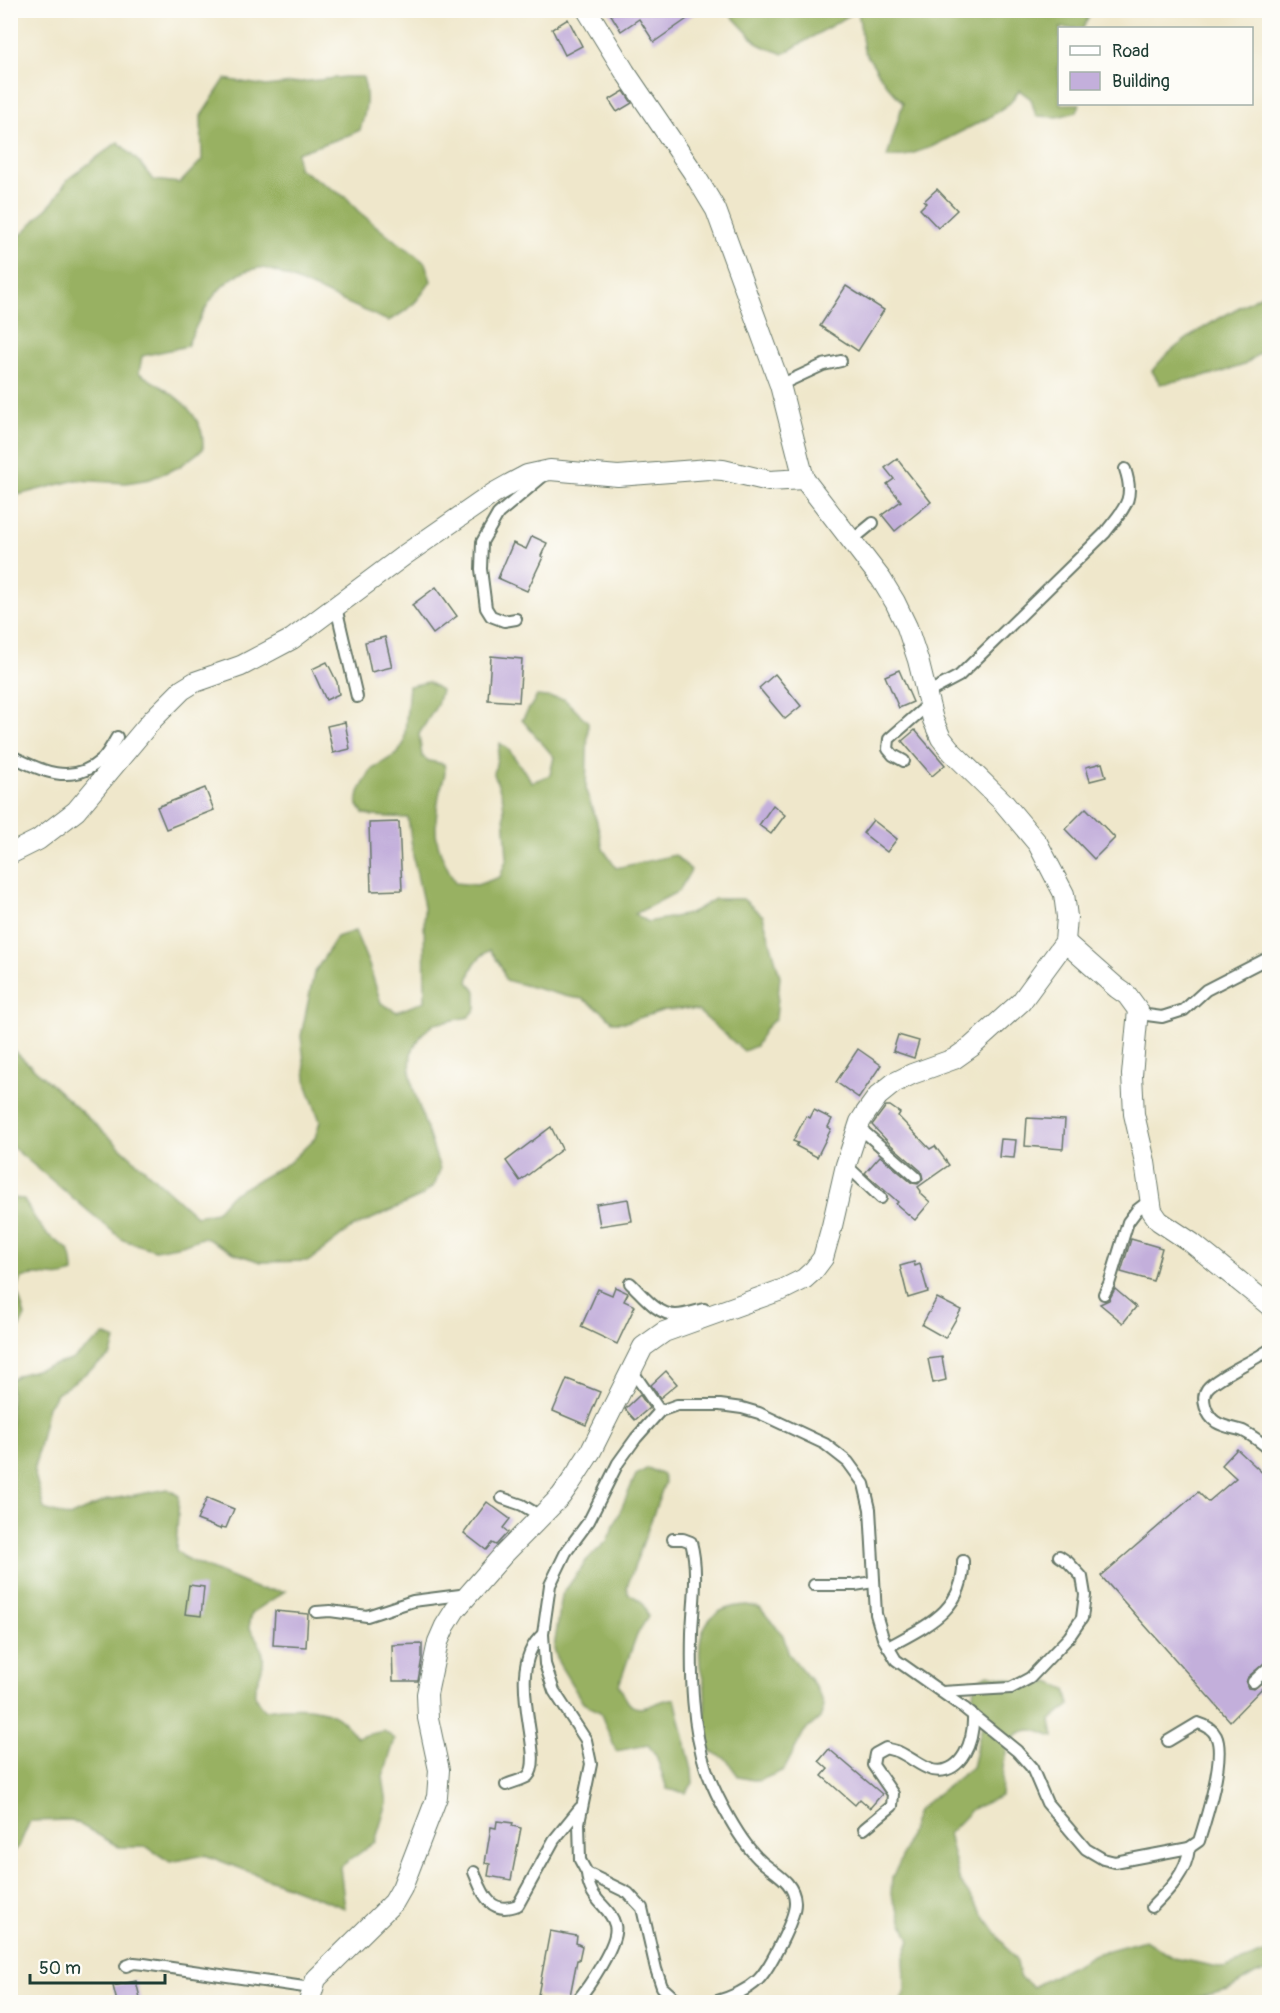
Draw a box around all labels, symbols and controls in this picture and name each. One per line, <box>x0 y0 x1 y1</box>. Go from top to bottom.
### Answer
legend <box>1058 27 1253 105</box>
text: Road <box>1112 40 1149 63</box>
text: Building <box>1112 70 1170 93</box>
scale bar <box>30 1947 165 1985</box>
text: 50 m <box>39 1957 81 1980</box>

